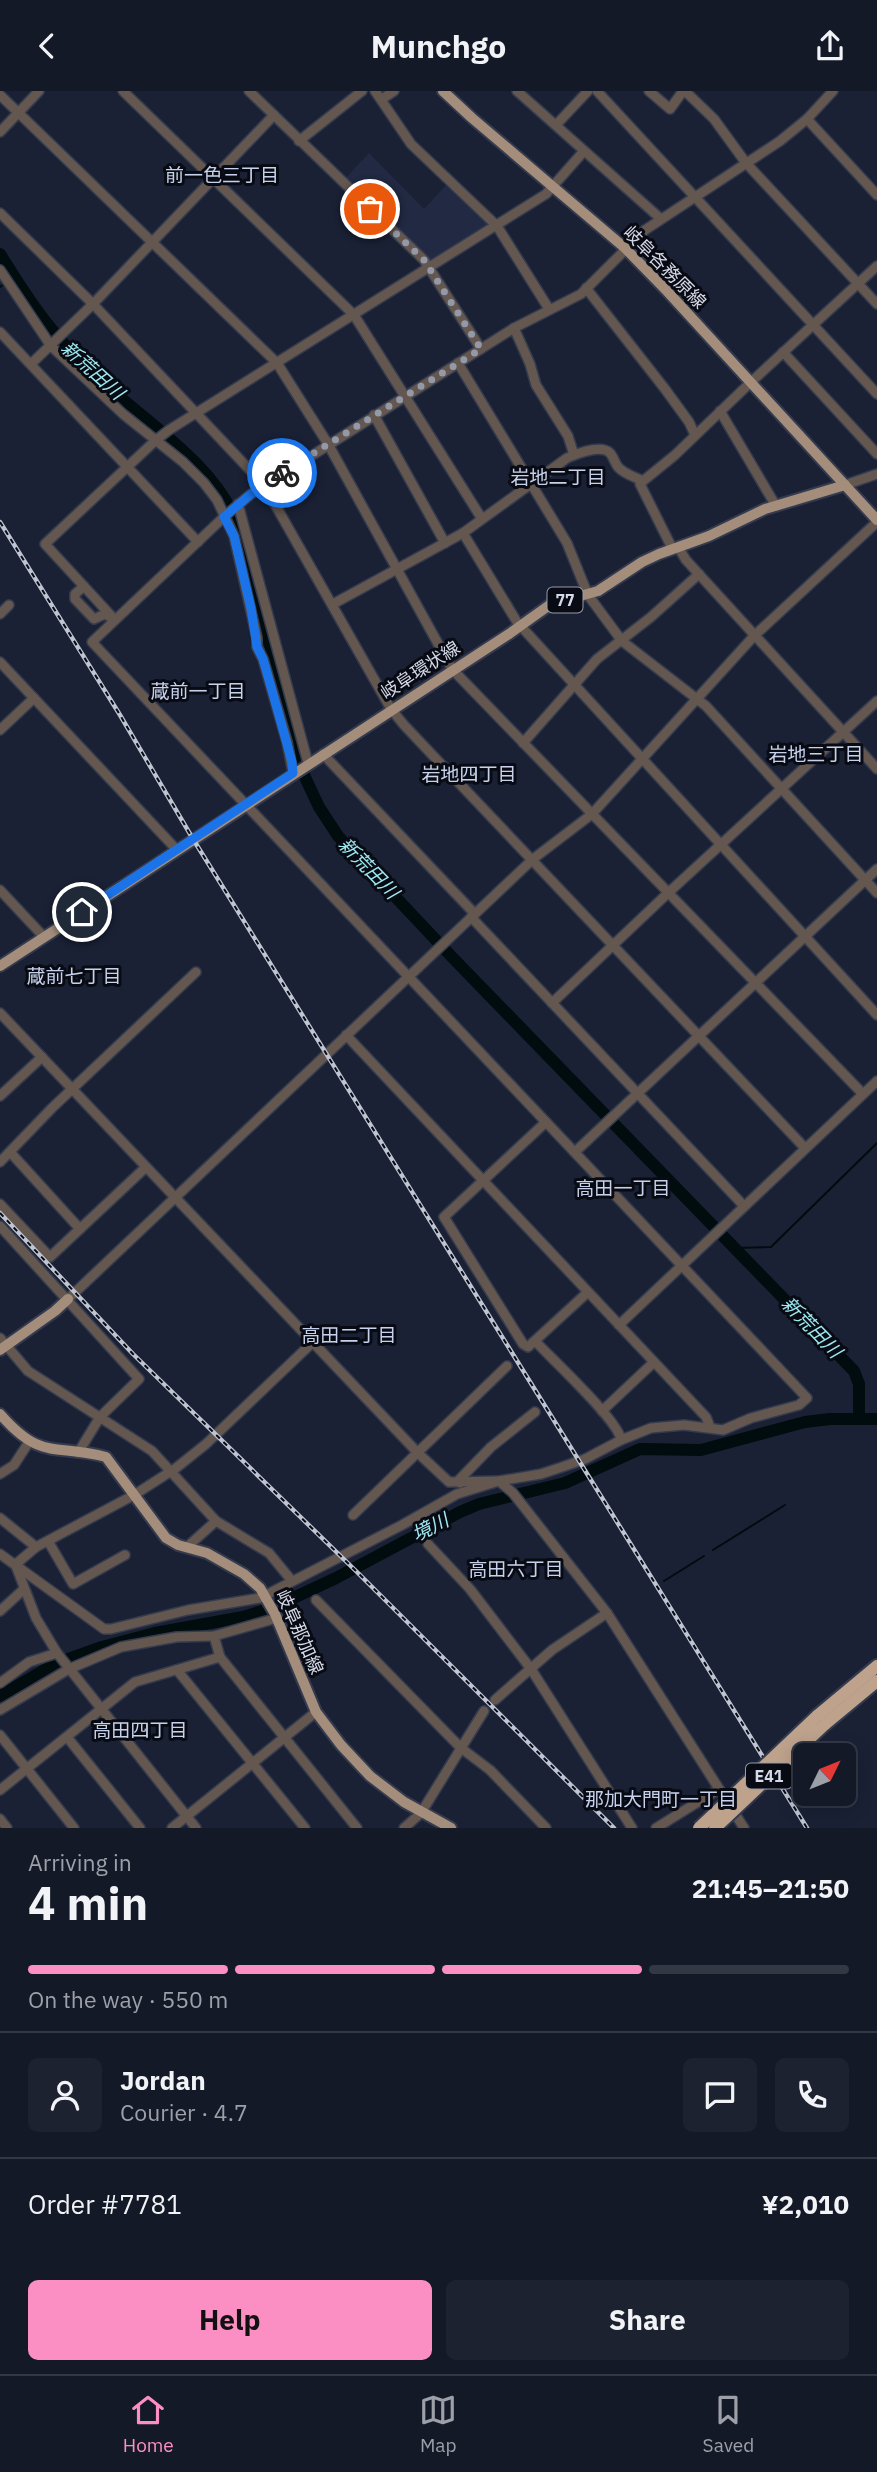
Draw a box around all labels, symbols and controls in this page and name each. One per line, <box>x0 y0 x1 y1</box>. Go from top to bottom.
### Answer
text: Munchgo <box>371 25 506 67</box>
icon: back <box>28 27 66 65</box>
icon: share <box>811 27 849 65</box>
district label: 前一色三丁目 <box>165 163 279 187</box>
pin <box>340 179 400 239</box>
icon: bag <box>351 190 389 228</box>
street label: 岐阜各務原線 <box>619 221 711 313</box>
water label: 新荒田川 <box>57 336 131 406</box>
courier <box>247 438 317 508</box>
icon: bike <box>263 454 301 492</box>
district label: 岩地二丁目 <box>510 465 606 489</box>
road number: 77 <box>548 587 582 613</box>
street label: 岐阜環状線 <box>376 636 464 704</box>
district label: 蔵前一丁目 <box>150 679 246 703</box>
district label: 岩地三丁目 <box>768 742 864 766</box>
district label: 岩地四丁目 <box>421 762 517 786</box>
water label: 新荒田川 <box>334 832 405 905</box>
pin <box>52 882 112 942</box>
icon: home <box>63 893 101 931</box>
district label: 蔵前七丁目 <box>26 964 122 988</box>
district label: 高田一丁目 <box>575 1176 671 1200</box>
water label: 新荒田川 <box>777 1291 848 1364</box>
district label: 高田二丁目 <box>301 1323 397 1347</box>
water label: 境川 <box>408 1507 454 1546</box>
district label: 高田六丁目 <box>468 1557 564 1581</box>
street label: 岐阜那加線 <box>271 1586 329 1678</box>
district label: 高田四丁目 <box>92 1718 188 1742</box>
north arrow <box>793 1743 856 1806</box>
map controls <box>793 1743 856 1806</box>
road number: E41 <box>746 1763 792 1789</box>
district label: 那加大門町一丁目 <box>585 1787 737 1811</box>
text: Arriving in <box>28 1847 132 1877</box>
text: 21:45–21:50 <box>692 1871 849 1905</box>
text: 4 min <box>28 1873 148 1933</box>
text: On the way · 550 m <box>28 1984 228 2014</box>
button: person <box>28 2058 102 2132</box>
button: chat <box>683 2058 757 2132</box>
button: phone <box>775 2058 849 2132</box>
text: Jordan <box>120 2063 206 2097</box>
text: Courier · 4.7 <box>120 2097 248 2127</box>
text: Order #7781 <box>28 2187 182 2221</box>
text: ¥2,010 <box>762 2187 849 2221</box>
button: Help <box>28 2280 432 2360</box>
button: Share <box>446 2280 849 2360</box>
tab: Home <box>123 2391 174 2457</box>
tab: Map <box>419 2391 457 2457</box>
tab: Saved <box>703 2391 754 2457</box>

